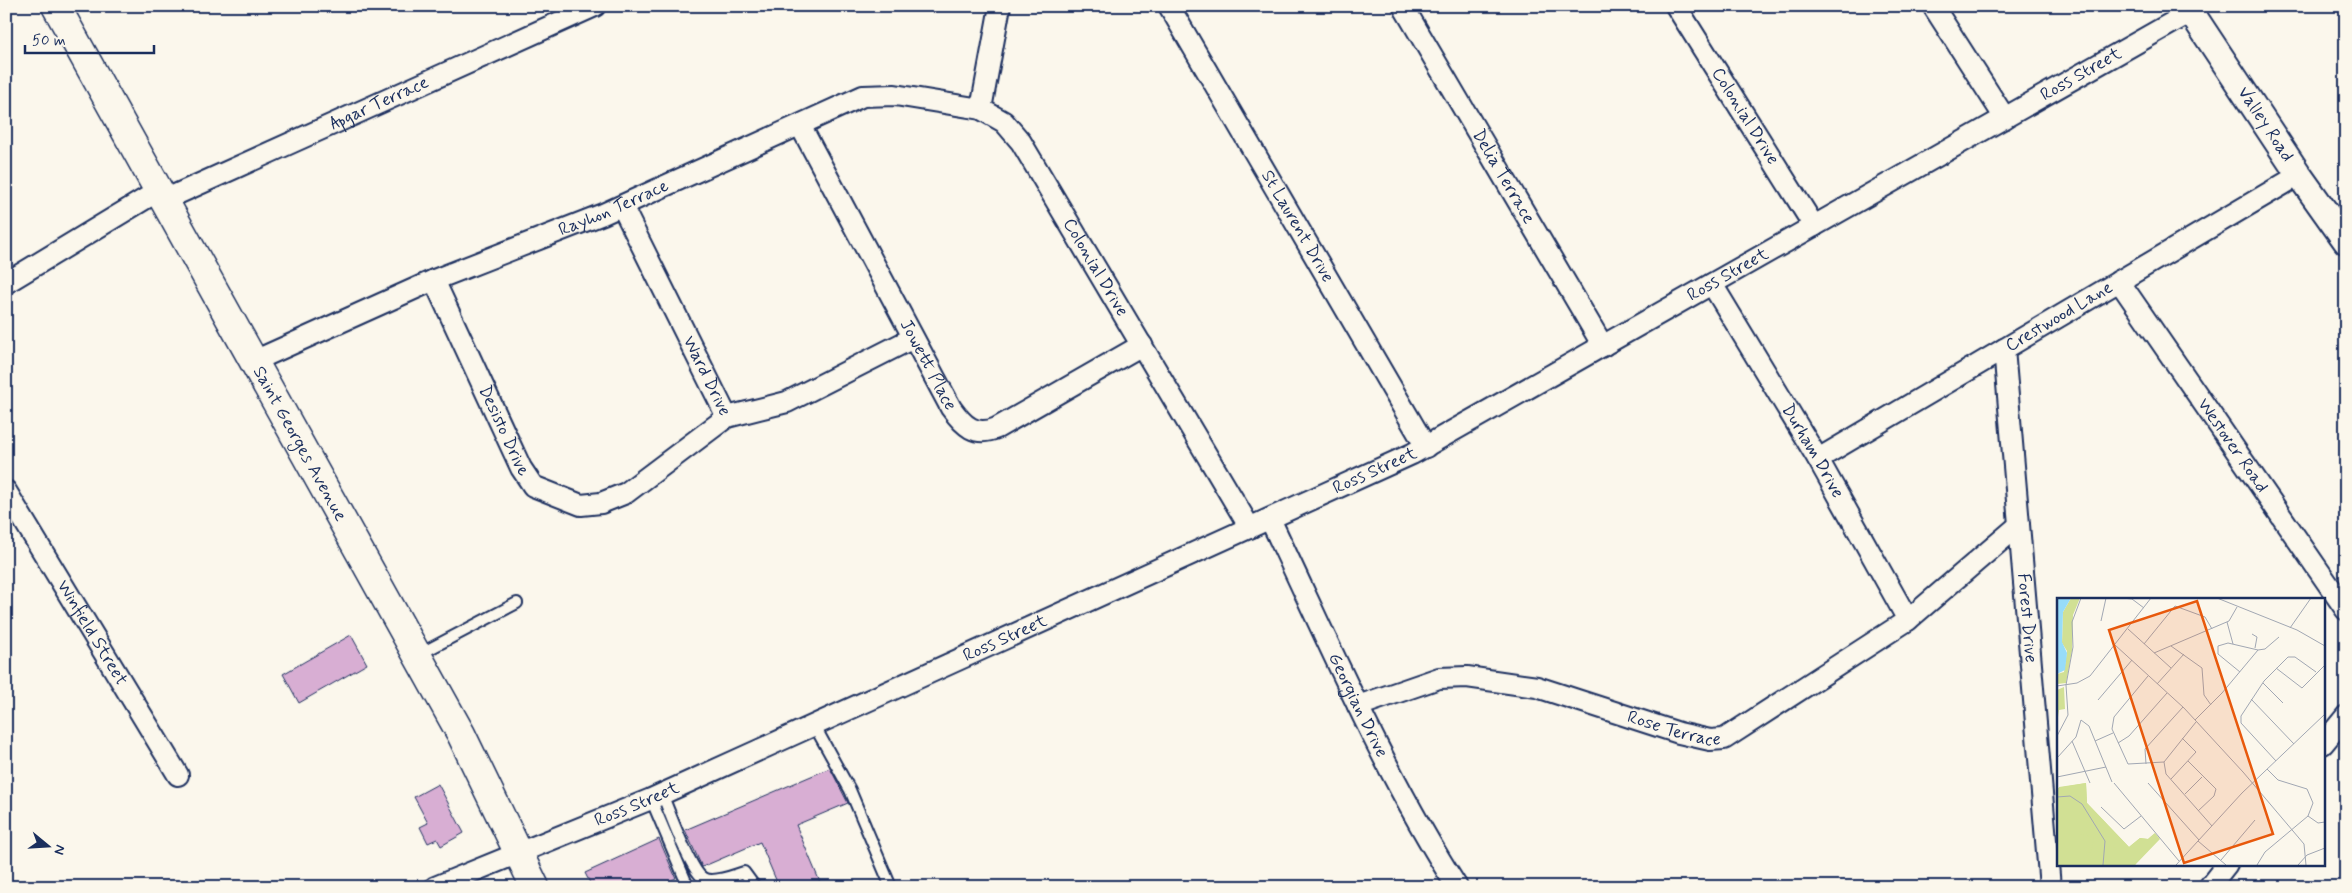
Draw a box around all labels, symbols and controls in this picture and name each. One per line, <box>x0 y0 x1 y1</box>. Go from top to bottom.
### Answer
scale bar <box>25 22 154 54</box>
text: 50 m <box>32 31 66 51</box>
street label: Ross Street <box>2036 42 2126 107</box>
street label: Colonial Drive <box>1706 63 1785 169</box>
street label: Apgar Terrace <box>326 70 433 137</box>
street label: Valley Road <box>2232 82 2299 167</box>
street label: Delia Terrace <box>1466 125 1541 229</box>
street label: St Laurent Drive <box>1255 166 1340 287</box>
street label: Rayhon Terrace <box>555 174 673 242</box>
street label: Colonial Drive <box>1057 214 1134 321</box>
street label: Ross Street <box>1683 242 1773 307</box>
street label: Crestwood Lane <box>2001 276 2117 358</box>
street label: Jowett Place <box>894 315 962 415</box>
street label: Ward Drive <box>677 332 737 420</box>
street label: Saint Georges Avenue <box>247 362 352 526</box>
street label: Desisto Drive <box>472 382 535 481</box>
street label: Westover Road <box>2191 394 2274 498</box>
street label: Durham Drive <box>1775 400 1849 502</box>
street label: Ross Street <box>1329 441 1421 500</box>
street label: Forest Drive <box>2011 572 2043 664</box>
street label: Winfield Street <box>51 576 133 690</box>
inset map <box>2057 598 2324 866</box>
street label: Ross Street <box>959 609 1051 668</box>
street label: Georgian Drive <box>1322 649 1394 762</box>
street label: Rose Terrace <box>1624 705 1722 752</box>
street label: Ross Street <box>591 776 683 833</box>
north arrow <box>22 820 72 870</box>
text: N <box>49 842 69 857</box>

